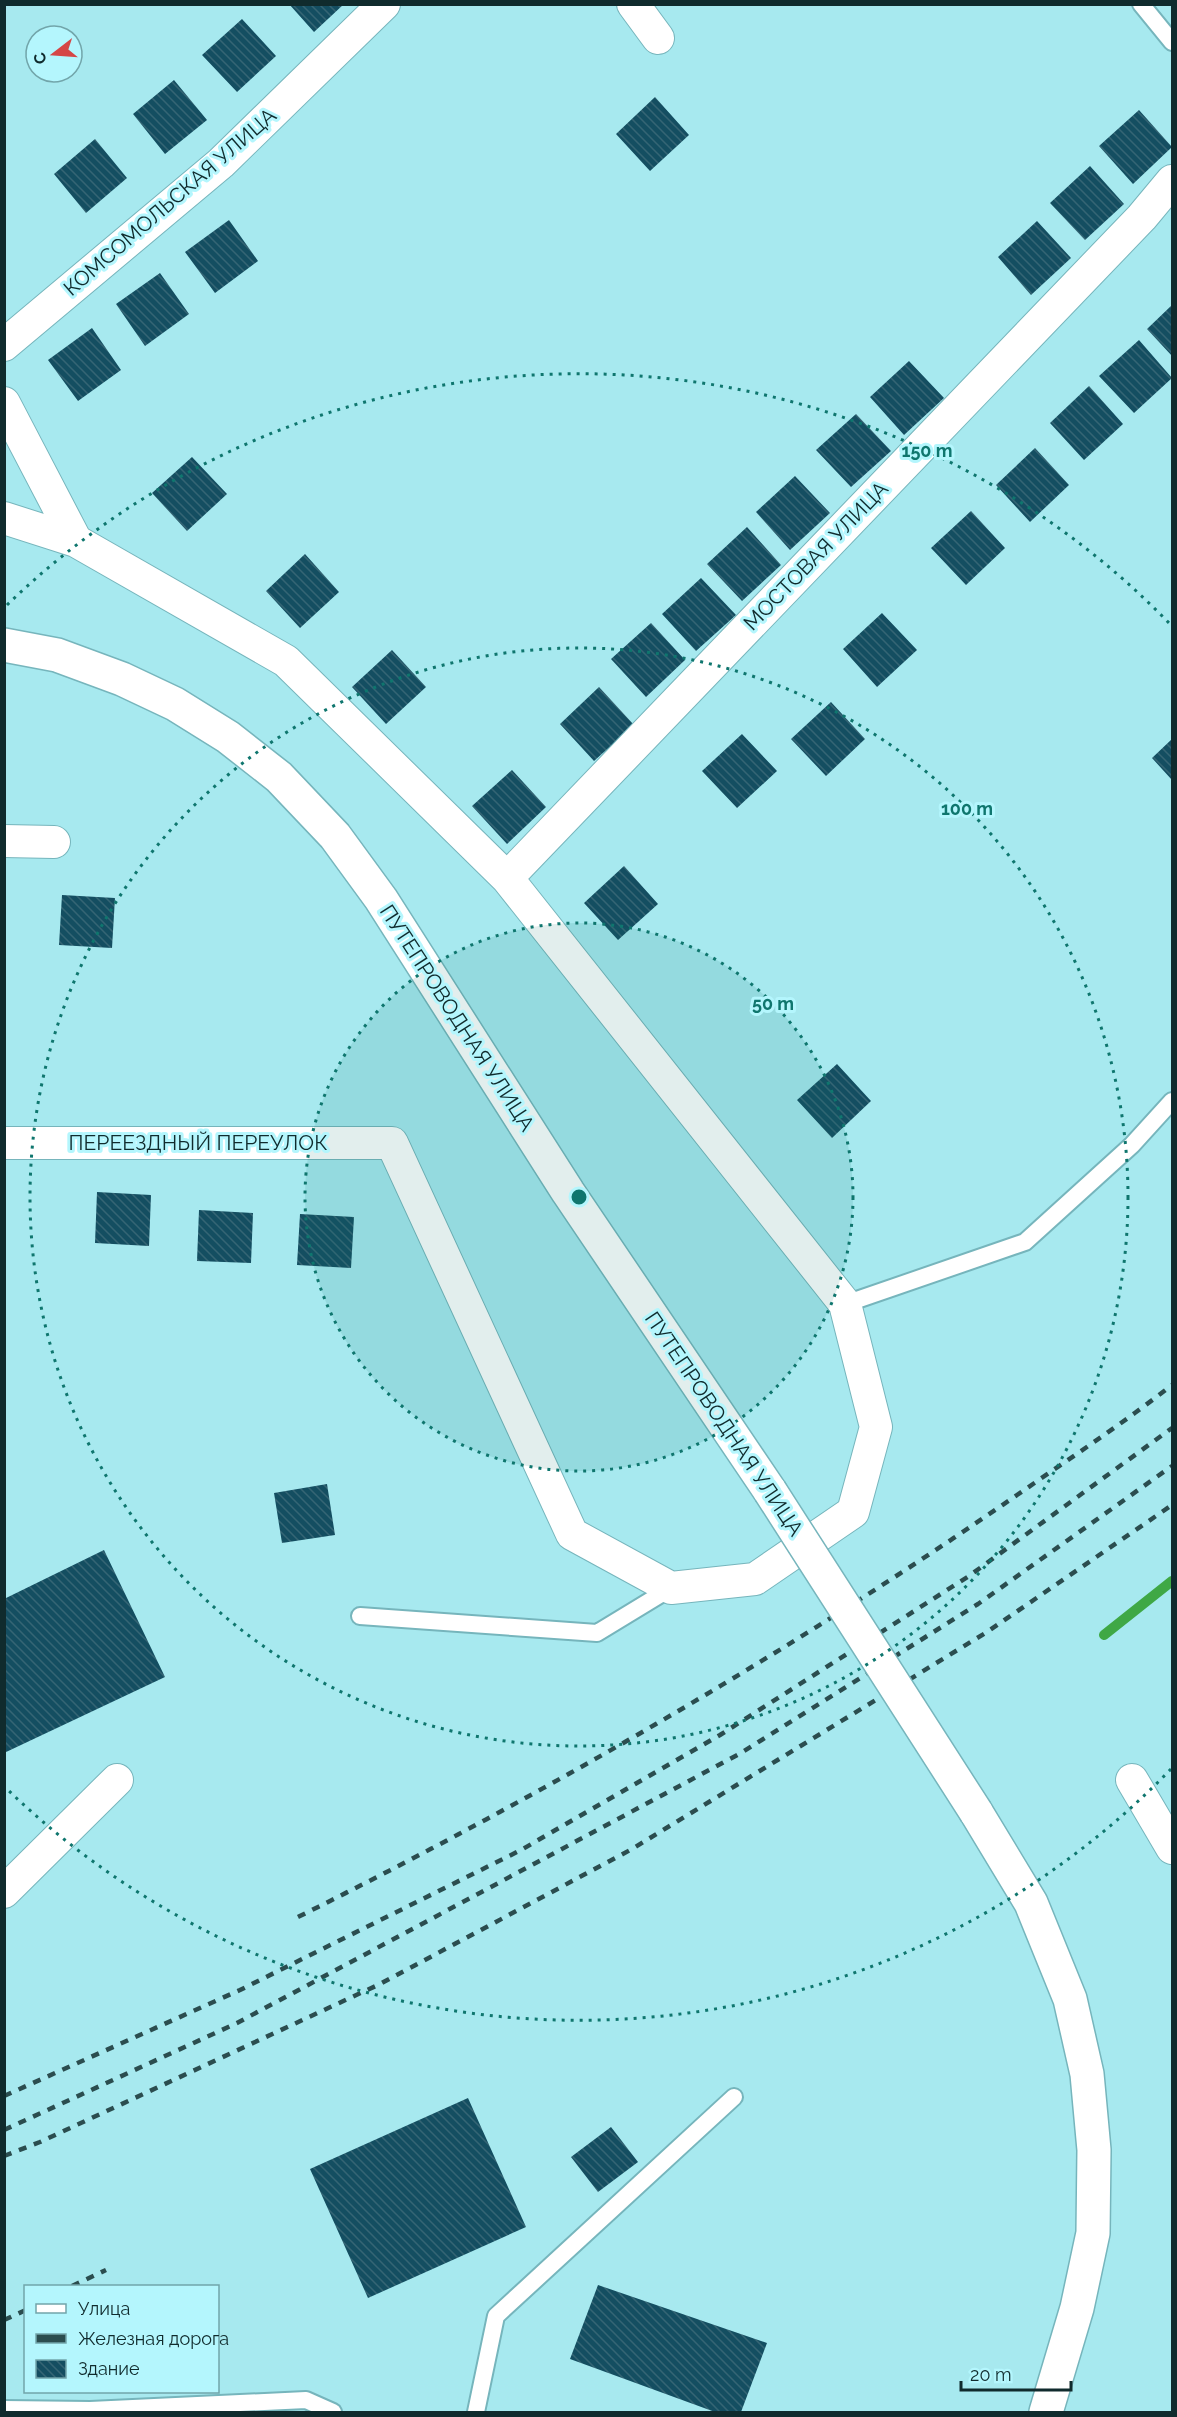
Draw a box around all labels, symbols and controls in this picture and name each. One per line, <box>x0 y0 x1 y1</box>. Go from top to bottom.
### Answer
north arrow <box>24 24 84 84</box>
text: С <box>29 50 51 66</box>
street label: КОМСОМОЛЬСКАЯ УЛИЦА <box>58 103 281 301</box>
text: 150 m <box>902 440 953 461</box>
street label: МОСТОВАЯ УЛИЦА <box>738 476 893 635</box>
text: 100 m <box>941 798 993 819</box>
street label: ПУТЕПРОВОДНАЯ УЛИЦА <box>375 900 540 1136</box>
text: 50 m <box>752 993 794 1014</box>
street label: ПЕРЕЕЗДНЫЙ ПЕРЕУЛОК <box>69 1130 327 1155</box>
centre of rings <box>569 1187 589 1207</box>
street label: ПУТЕПРОВОДНАЯ УЛИЦА <box>640 1307 809 1541</box>
legend <box>24 2285 219 2393</box>
text: Улица <box>78 2298 130 2319</box>
text: Железная дорога <box>78 2328 229 2349</box>
scale bar <box>961 2354 1070 2392</box>
text: Здание <box>78 2358 140 2379</box>
text: 20 m <box>970 2364 1012 2385</box>

